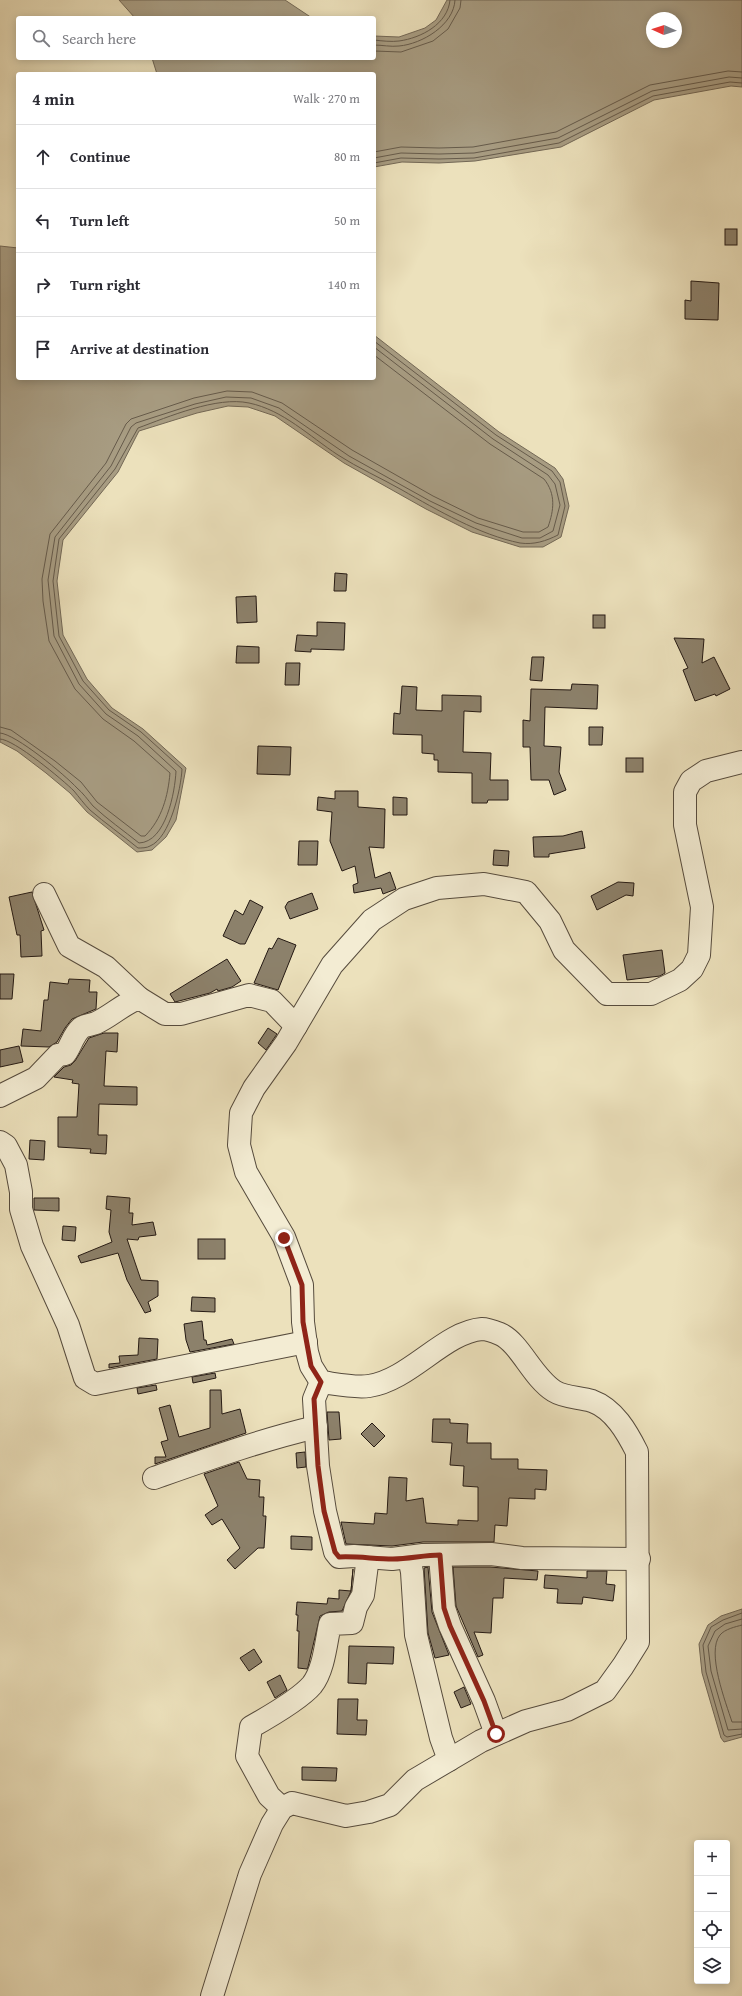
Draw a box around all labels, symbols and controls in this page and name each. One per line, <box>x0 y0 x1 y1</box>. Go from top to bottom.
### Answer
north arrow <box>646 12 682 48</box>
search box <box>16 16 376 60</box>
icon: search <box>30 27 52 49</box>
text: Search here <box>62 28 136 49</box>
text: 4 min <box>32 86 74 111</box>
text: Walk · 270 m <box>293 89 360 108</box>
icon: ahead <box>32 146 54 168</box>
text: Continue <box>70 146 131 167</box>
text: 80 m <box>334 147 360 166</box>
icon: left <box>32 210 54 232</box>
text: Turn left <box>70 210 129 231</box>
text: 50 m <box>334 211 360 230</box>
icon: right <box>32 274 54 296</box>
text: Turn right <box>70 274 141 295</box>
text: 140 m <box>328 275 360 294</box>
icon: arrive <box>32 338 54 360</box>
text: Arrive at destination <box>70 338 209 359</box>
route end <box>275 1229 293 1247</box>
route start <box>487 1725 505 1743</box>
map controls <box>694 1840 730 1984</box>
button: + <box>694 1840 730 1876</box>
button: − <box>694 1876 730 1912</box>
button: locate <box>694 1912 730 1948</box>
button: layers <box>694 1948 730 1984</box>

